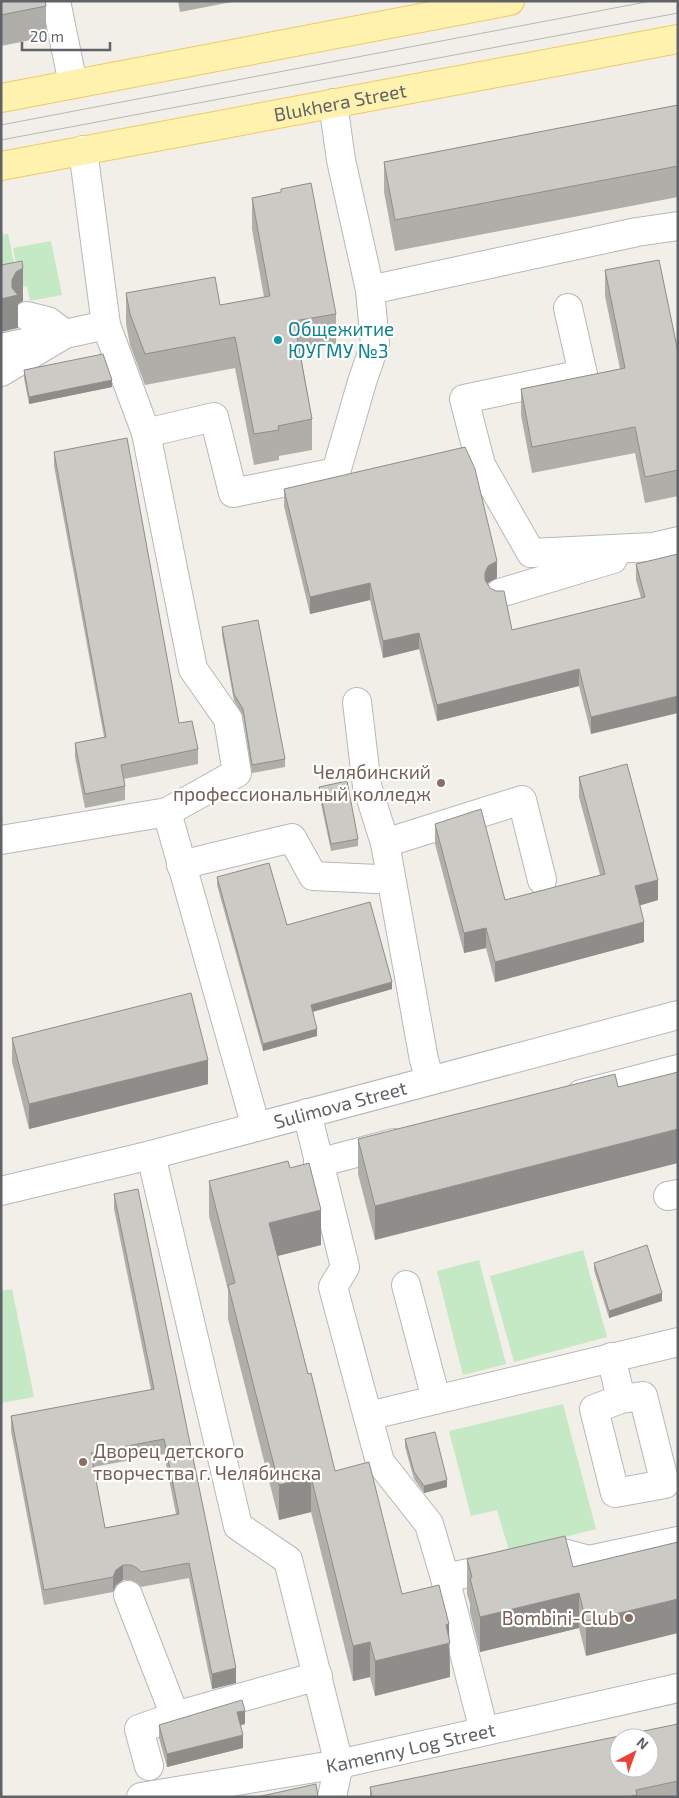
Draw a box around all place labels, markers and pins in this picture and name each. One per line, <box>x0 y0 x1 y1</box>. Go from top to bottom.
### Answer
place label: Общежитие ЮУГМУ №3 <box>288 317 394 362</box>
marker: Общежитие ЮУГМУ №3 <box>272 334 284 346</box>
place label: Челябинский профессиональный колледж <box>173 760 431 805</box>
marker: Челябинский профессиональный колледж <box>435 777 447 789</box>
place label: Дворец детского творчества г. Челябинска <box>93 1439 321 1484</box>
marker: Дворец детского творчества г. Челябинска <box>77 1456 89 1468</box>
place label: Bombini-Club <box>502 1606 619 1629</box>
marker: Bombini-Club <box>623 1612 635 1624</box>

